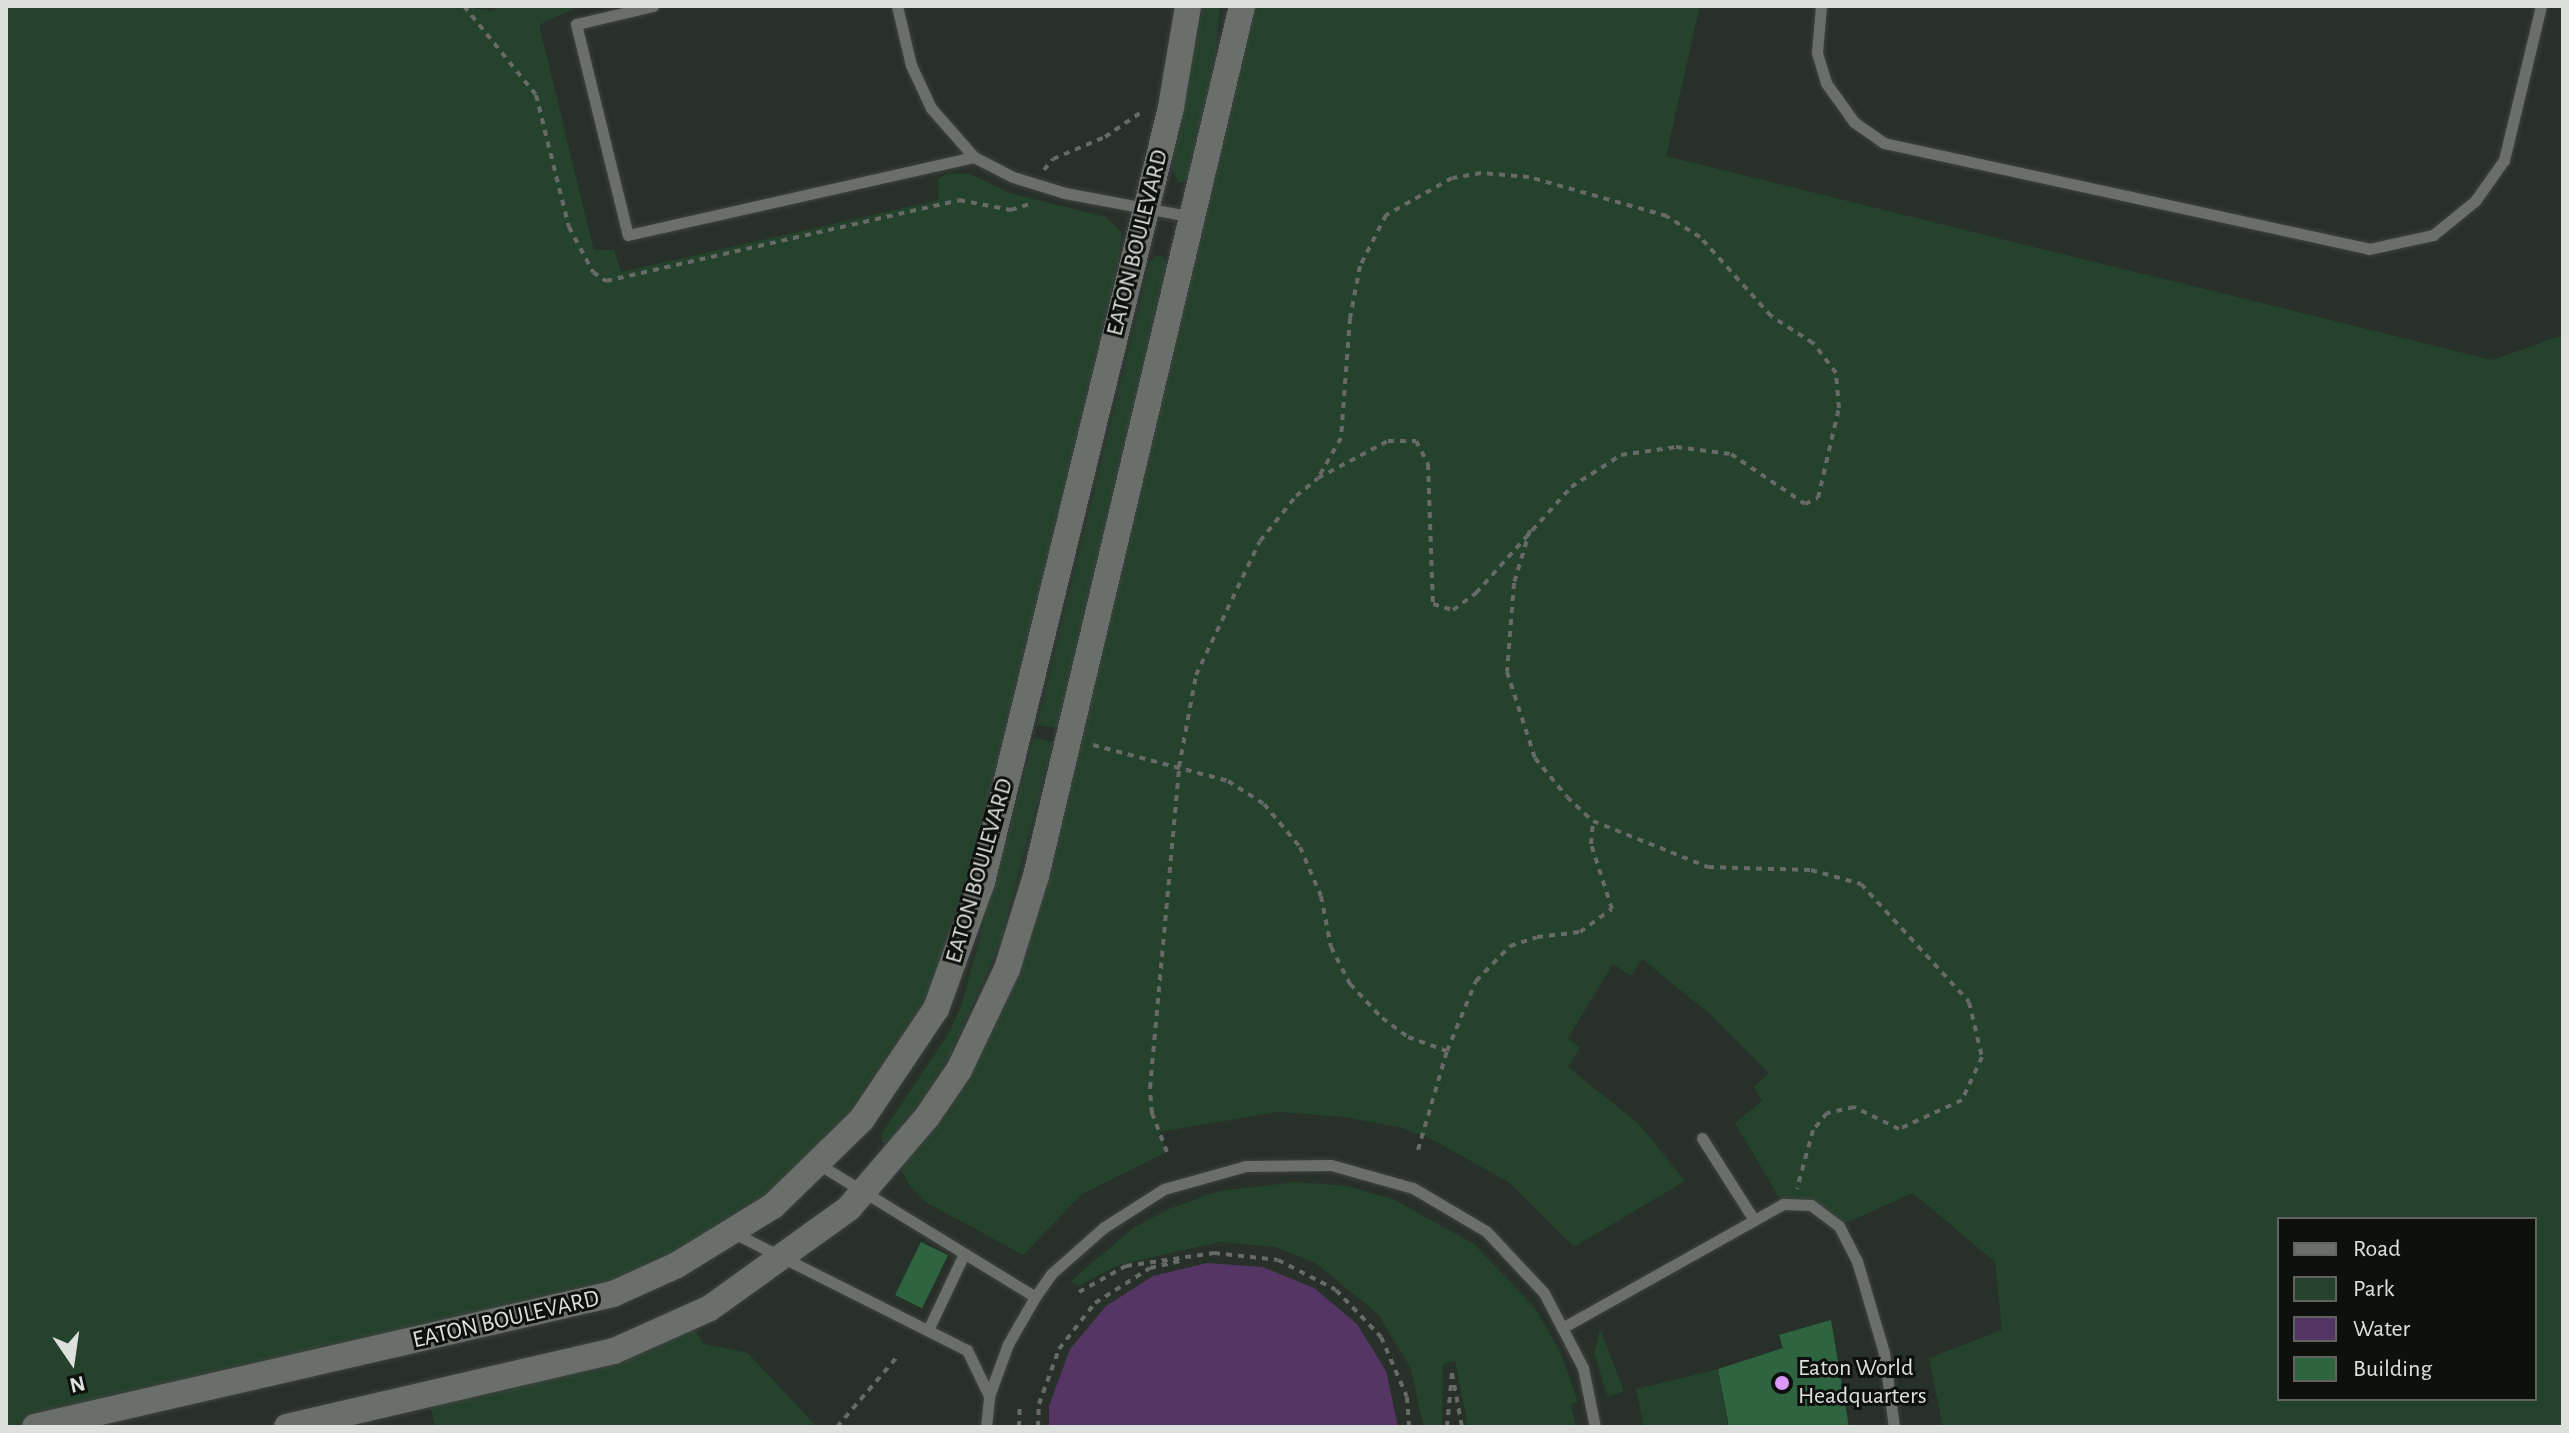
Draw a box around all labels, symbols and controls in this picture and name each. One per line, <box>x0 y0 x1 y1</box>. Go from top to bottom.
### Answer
street label: EATON BOULEVARD <box>1101 147 1175 339</box>
street label: EATON BOULEVARD <box>940 775 1020 967</box>
legend <box>2277 1217 2537 1401</box>
text: Road <box>2353 1237 2401 1261</box>
text: Park <box>2353 1277 2394 1301</box>
street label: EATON BOULEVARD <box>410 1284 602 1356</box>
text: Water <box>2353 1317 2410 1341</box>
north arrow <box>32 1321 112 1401</box>
place label: Eaton World Headquarters <box>1798 1355 1927 1411</box>
text: Building <box>2353 1357 2432 1381</box>
text: N <box>67 1372 87 1397</box>
marker: Eaton World Headquarters <box>1773 1374 1791 1392</box>

